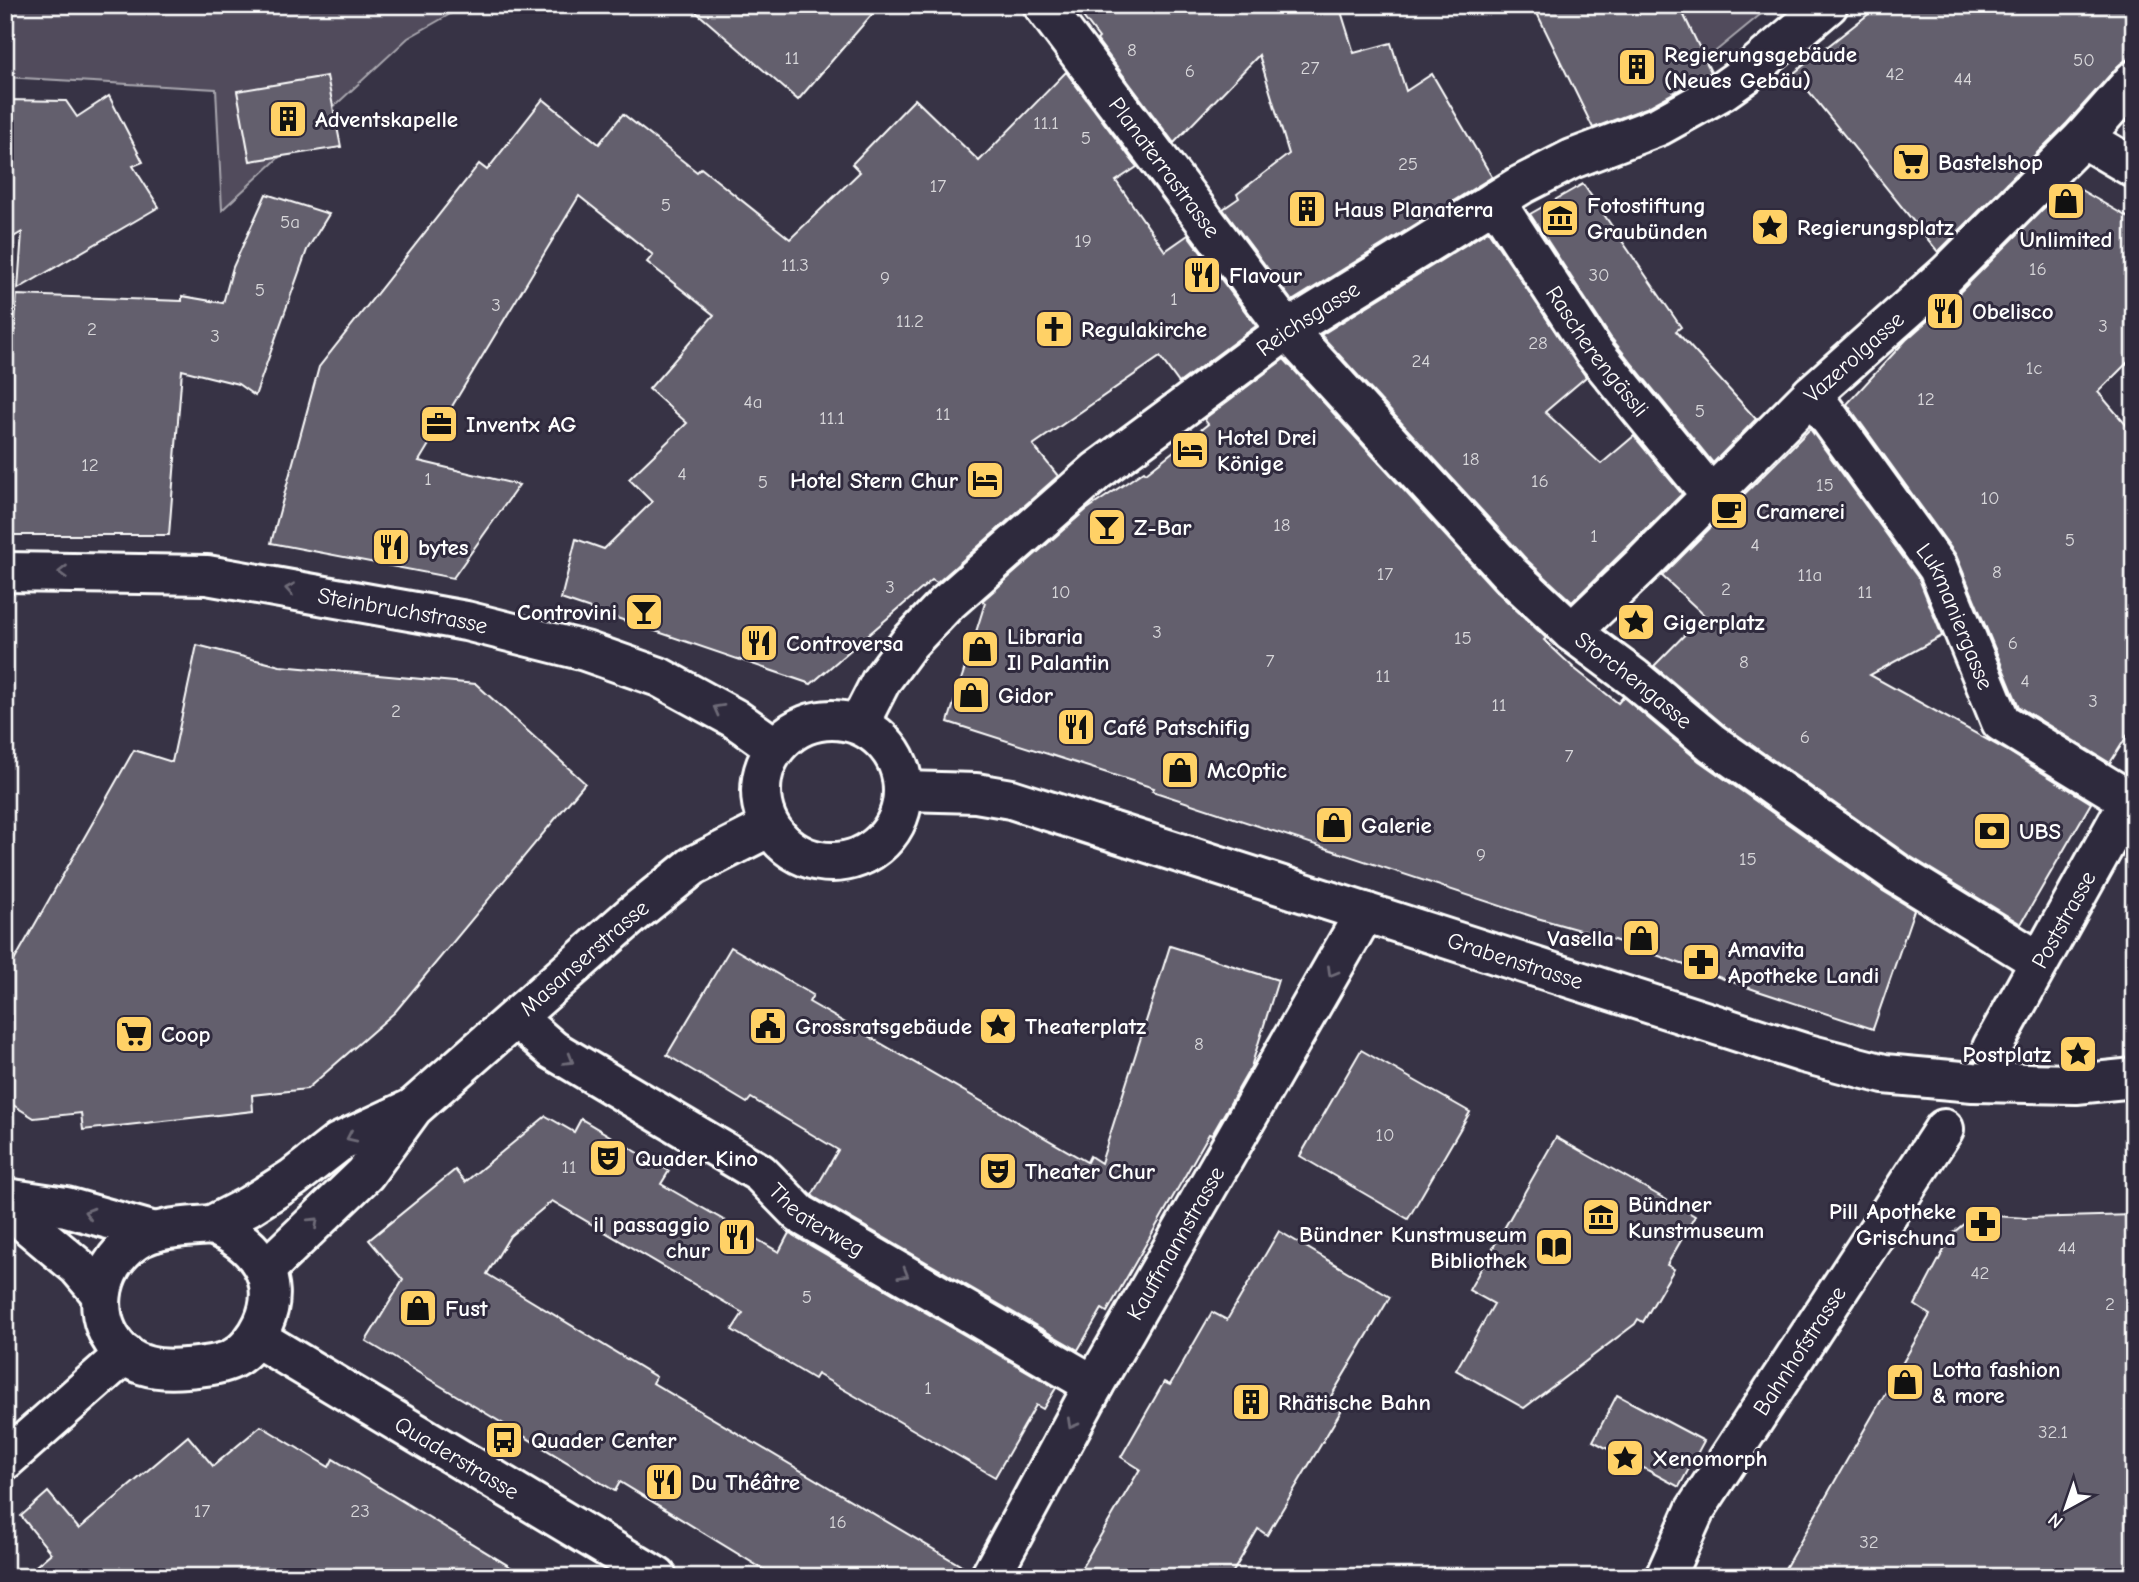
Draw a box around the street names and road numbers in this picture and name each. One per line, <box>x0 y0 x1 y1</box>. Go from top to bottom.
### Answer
street label: Planaterrastrasse <box>1103 92 1226 243</box>
street label: Reichsgasse <box>1251 275 1365 362</box>
street label: Rascherengässli <box>1540 281 1654 422</box>
street label: Vazerolgasse <box>1798 306 1910 408</box>
street label: Lukmaniergasse <box>1910 538 1999 694</box>
street label: Steinbruchstrasse <box>316 582 490 640</box>
street label: Storchengasse <box>1570 626 1697 735</box>
street label: Poststrasse <box>2026 866 2102 973</box>
street label: Masanserstrasse <box>514 894 654 1022</box>
street label: Grabenstrasse <box>1444 927 1586 995</box>
street label: Kauffmannstrasse <box>1121 1161 1231 1325</box>
street label: Theaterweg <box>763 1177 869 1263</box>
street label: Bahnhofstrasse <box>1748 1281 1852 1421</box>
street label: Quaderstrasse <box>390 1410 524 1505</box>

